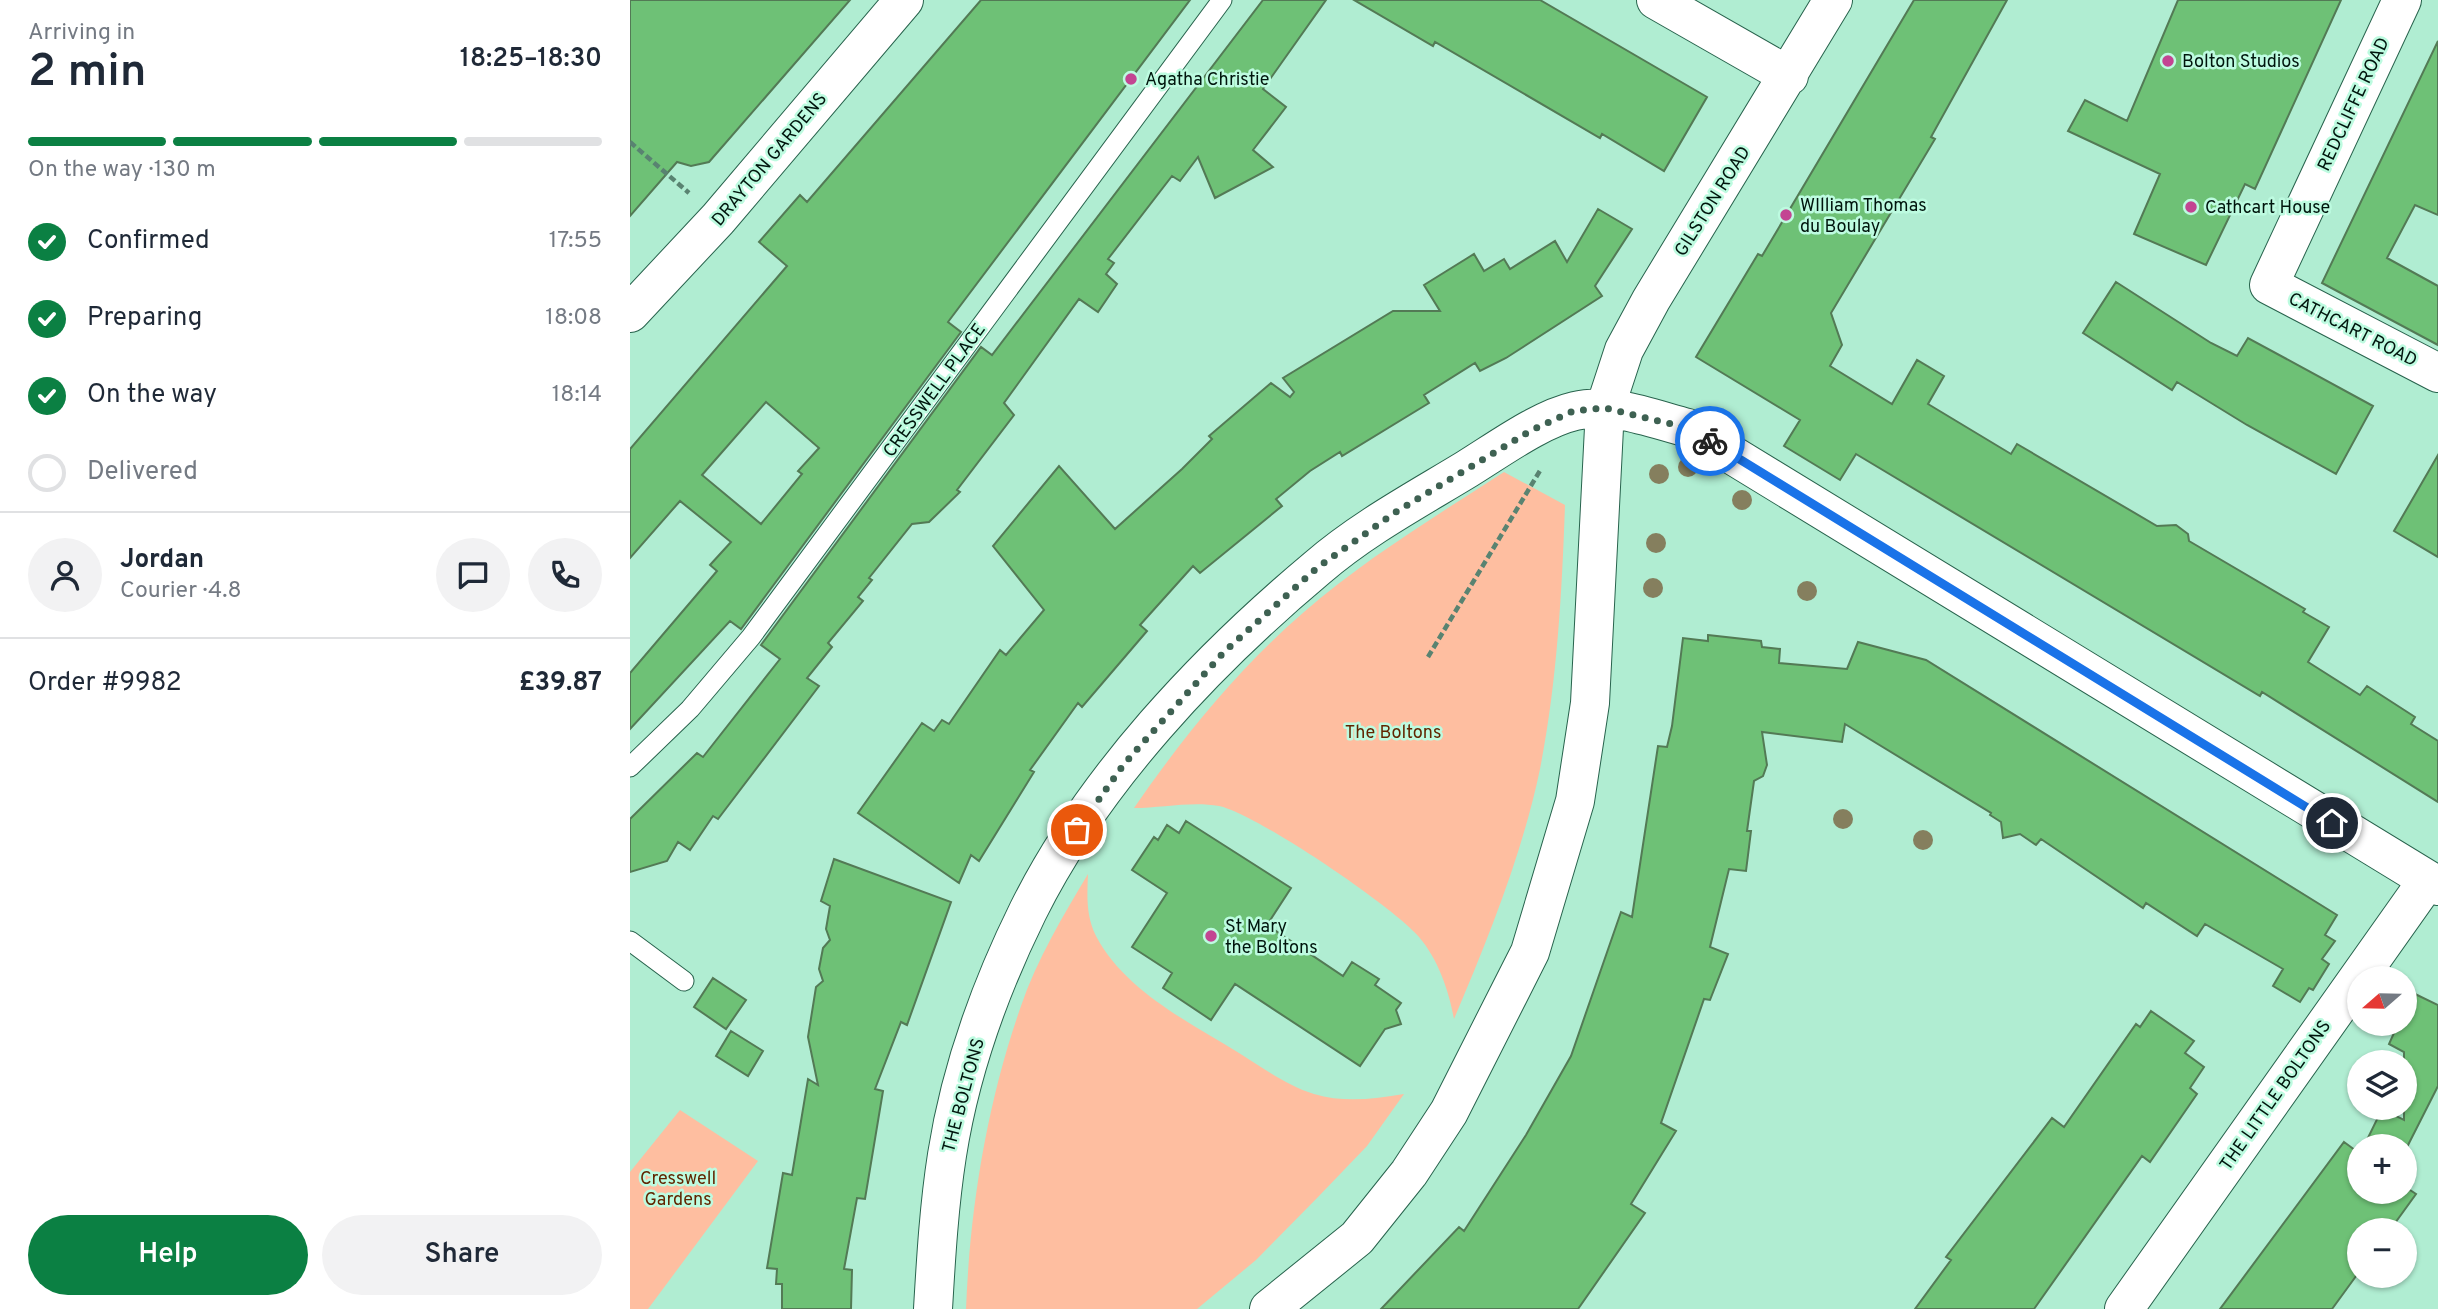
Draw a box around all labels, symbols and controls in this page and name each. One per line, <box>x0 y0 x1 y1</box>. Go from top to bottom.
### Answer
text: Arriving in <box>28 19 135 48</box>
street label: REDCLIFFE ROAD <box>2313 34 2395 175</box>
text: 18:25–18:30 <box>460 43 602 76</box>
text: 2 min <box>28 44 147 103</box>
place label: Bolton Studios <box>2182 51 2300 74</box>
marker: Bolton Studios <box>2160 53 2176 69</box>
place label: Agatha Christie <box>1145 69 1269 92</box>
marker: Agatha Christie <box>1123 71 1139 87</box>
street label: DRAYTON GARDENS <box>707 88 833 232</box>
street label: GILSTON ROAD <box>1670 142 1756 261</box>
text: On the way · 130 m <box>28 156 216 185</box>
place label: WIlliam Thomas du Boulay <box>1800 195 1927 239</box>
place label: Cathcart House <box>2205 197 2330 220</box>
marker: Cathcart House <box>2183 199 2199 215</box>
marker: WIlliam Thomas du Boulay <box>1778 207 1794 223</box>
icon: check <box>28 223 66 261</box>
text: Confirmed <box>87 225 210 258</box>
text: 17:55 <box>549 227 602 256</box>
street label: CATHCART ROAD <box>2284 288 2421 373</box>
icon: check <box>28 300 66 338</box>
text: Preparing <box>87 302 202 335</box>
text: 18:08 <box>545 304 602 333</box>
street label: CRESSWELL PLACE <box>879 319 992 462</box>
icon: check <box>28 377 66 415</box>
text: On the way <box>87 379 217 412</box>
text: 18:14 <box>552 381 602 410</box>
courier <box>1675 406 1745 476</box>
icon: bike <box>1691 422 1729 460</box>
text: Delivered <box>87 456 198 489</box>
button: person <box>28 538 102 612</box>
button: chat <box>436 538 510 612</box>
button: phone <box>528 538 602 612</box>
text: Jordan <box>120 544 204 577</box>
text: Courier · 4.8 <box>120 577 241 606</box>
text: Order #9982 <box>28 667 182 700</box>
text: £39.87 <box>519 667 602 700</box>
park label: The Boltons <box>1345 722 1441 745</box>
pin <box>2302 793 2362 853</box>
pin <box>1047 800 1107 860</box>
icon: home <box>2313 804 2351 842</box>
icon: bag <box>1058 811 1096 849</box>
place label: St Mary the Boltons <box>1225 916 1318 960</box>
marker: St Mary the Boltons <box>1203 928 1219 944</box>
north arrow <box>2347 966 2417 1036</box>
map controls <box>2347 966 2417 1288</box>
street label: THE LITTLE BOLTONS <box>2216 1016 2337 1176</box>
street label: THE BOLTONS <box>938 1036 991 1155</box>
button: layers <box>2347 1050 2417 1120</box>
button: + <box>2347 1134 2417 1204</box>
park label: Cresswell Gardens <box>640 1168 716 1212</box>
button: Help <box>28 1215 308 1295</box>
button: Share <box>322 1215 602 1295</box>
button: − <box>2347 1218 2417 1288</box>

